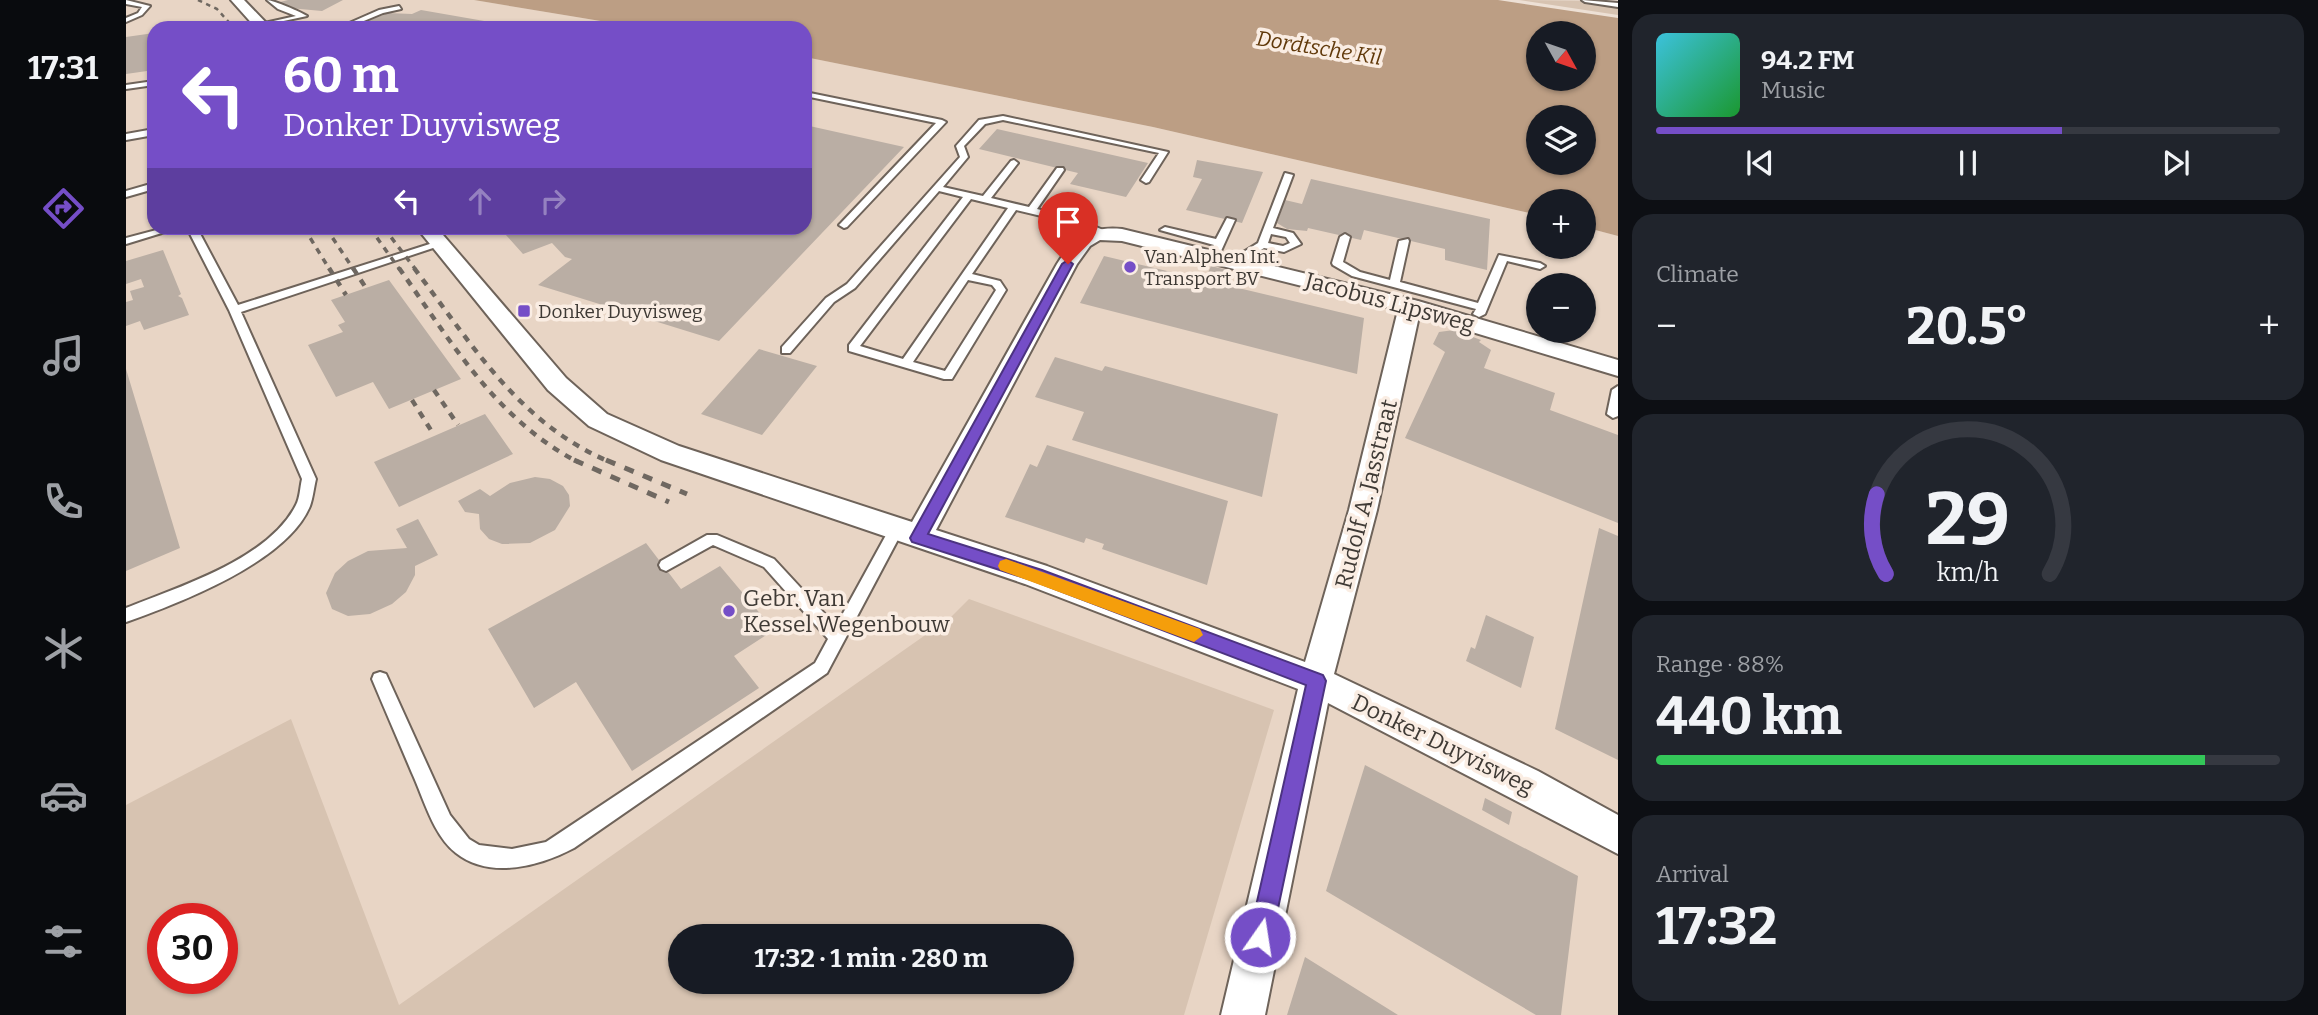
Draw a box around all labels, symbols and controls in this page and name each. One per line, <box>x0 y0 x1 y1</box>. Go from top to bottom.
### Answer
north arrow <box>1526 21 1596 91</box>
map controls <box>1526 21 1596 343</box>
water label: Dordtsche Kil <box>1254 25 1384 71</box>
text: 94.2 FM <box>1761 45 1854 76</box>
text: 60 m <box>283 46 399 105</box>
text: 17:31 <box>28 49 98 87</box>
icon: left <box>168 49 259 140</box>
text: Music <box>1761 76 1825 104</box>
button: layers <box>1526 105 1596 175</box>
text: Donker Duyvisweg <box>283 106 560 144</box>
icon: previous <box>1741 144 1779 182</box>
icon: pause <box>1949 144 1987 182</box>
icon: next <box>2157 144 2195 182</box>
icon: left <box>388 182 426 220</box>
icon: ahead <box>461 182 499 220</box>
icon: right <box>534 182 572 220</box>
icon: directions <box>39 184 88 233</box>
button: + <box>1526 189 1596 259</box>
pin <box>1038 192 1098 264</box>
icon: arrive <box>1049 203 1087 241</box>
place label: Van Alphen Int. Transport BV <box>1144 245 1279 290</box>
marker: Van Alphen Int. Transport BV <box>1122 259 1138 275</box>
text: Climate <box>1656 260 1739 288</box>
street label: Jacobus Lipsweg <box>1301 266 1478 338</box>
button: − <box>1526 273 1596 343</box>
text: 20.5° <box>1906 295 2029 358</box>
place label: Donker Duyvisweg <box>538 300 703 323</box>
marker: Donker Duyvisweg <box>516 303 532 319</box>
text: − <box>1656 303 1677 349</box>
text: + <box>2258 303 2280 349</box>
icon: music <box>39 331 88 380</box>
street label: Rudolf A. Jasstraat <box>1329 396 1403 592</box>
text: 29 <box>1926 476 2010 563</box>
icon: phone <box>39 477 88 526</box>
text: km/h <box>1937 557 1999 587</box>
place label: Gebr. Van Kessel Wegenbouw <box>743 584 950 638</box>
marker: Gebr. Van Kessel Wegenbouw <box>721 603 737 619</box>
icon: climate <box>39 624 88 673</box>
text: Range · 88% <box>1656 650 1784 678</box>
text: 440 km <box>1656 685 1842 748</box>
street label: Donker Duyvisweg <box>1347 688 1539 800</box>
icon: car <box>39 771 88 820</box>
text: Arrival <box>1656 860 1729 888</box>
text: 17:32 <box>1656 895 1777 958</box>
position arrow <box>1223 900 1297 974</box>
speed limit sign: 30 <box>147 903 238 994</box>
icon: filters <box>39 917 88 966</box>
text: 17:32 · 1 min · 280 m <box>754 943 988 974</box>

